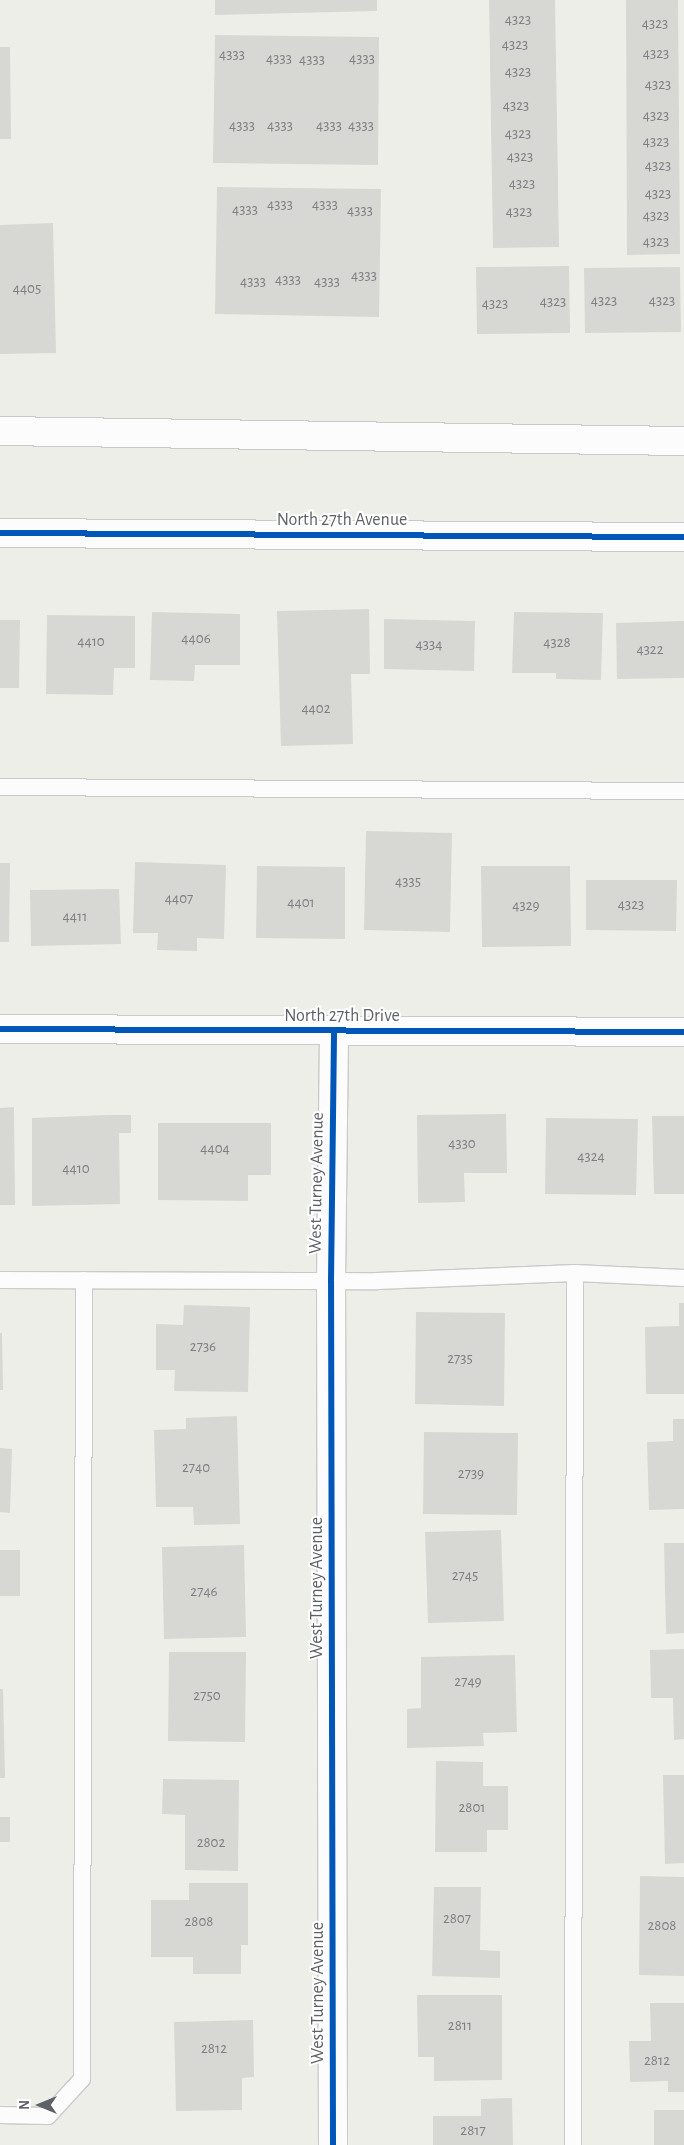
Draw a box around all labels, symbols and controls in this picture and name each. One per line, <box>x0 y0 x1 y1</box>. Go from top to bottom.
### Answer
house number: 4323 <box>505 11 531 29</box>
house number: 4323 <box>642 15 668 33</box>
house number: 4323 <box>502 36 528 54</box>
house number: 4323 <box>643 45 669 63</box>
house number: 4333 <box>219 46 245 64</box>
house number: 4333 <box>266 50 292 68</box>
house number: 4333 <box>349 50 375 68</box>
house number: 4333 <box>299 51 325 69</box>
house number: 4323 <box>505 63 531 81</box>
house number: 4323 <box>645 76 671 94</box>
house number: 4323 <box>503 97 529 115</box>
house number: 4323 <box>643 107 669 125</box>
house number: 4333 <box>229 117 255 135</box>
house number: 4333 <box>267 117 293 135</box>
house number: 4333 <box>316 117 342 135</box>
house number: 4333 <box>348 117 374 135</box>
house number: 4323 <box>505 125 531 143</box>
house number: 4323 <box>643 133 669 151</box>
house number: 4323 <box>507 148 533 166</box>
house number: 4323 <box>645 157 671 175</box>
house number: 4323 <box>509 175 535 193</box>
house number: 4323 <box>645 185 671 203</box>
house number: 4333 <box>267 196 293 214</box>
house number: 4333 <box>312 196 338 214</box>
house number: 4333 <box>232 201 258 219</box>
house number: 4333 <box>347 202 373 220</box>
house number: 4323 <box>506 203 532 221</box>
house number: 4323 <box>643 207 669 225</box>
house number: 4323 <box>643 233 669 251</box>
house number: 4333 <box>351 267 377 285</box>
house number: 4333 <box>275 271 301 289</box>
house number: 4333 <box>240 273 266 291</box>
house number: 4333 <box>314 273 340 291</box>
house number: 4405 <box>13 280 41 298</box>
house number: 4323 <box>591 292 617 310</box>
house number: 4323 <box>649 292 675 310</box>
house number: 4323 <box>540 293 566 311</box>
house number: 4323 <box>482 295 508 313</box>
street label: North 27th Avenue <box>277 509 407 531</box>
house number: 4406 <box>181 630 211 648</box>
house number: 4410 <box>77 633 105 651</box>
house number: 4328 <box>543 634 571 652</box>
house number: 4334 <box>416 636 442 654</box>
house number: 4322 <box>636 641 664 659</box>
house number: 4402 <box>301 700 331 718</box>
house number: 4335 <box>395 873 421 891</box>
house number: 4407 <box>165 890 193 908</box>
house number: 4401 <box>287 894 315 912</box>
house number: 4323 <box>618 896 644 914</box>
house number: 4329 <box>512 897 540 915</box>
house number: 4411 <box>63 908 87 926</box>
street label: North 27th Drive <box>284 1005 400 1027</box>
street label: West Turney Avenue <box>305 1112 329 1254</box>
house number: 4330 <box>448 1135 476 1153</box>
house number: 4404 <box>200 1140 230 1158</box>
house number: 4324 <box>577 1148 605 1166</box>
house number: 4410 <box>62 1160 90 1178</box>
house number: 2736 <box>190 1338 216 1356</box>
house number: 2735 <box>447 1350 473 1368</box>
house number: 2740 <box>182 1459 210 1477</box>
house number: 2739 <box>458 1465 484 1483</box>
street label: West Turney Avenue <box>306 1517 328 1659</box>
house number: 2745 <box>452 1567 478 1585</box>
house number: 2746 <box>190 1583 218 1601</box>
house number: 2749 <box>454 1673 482 1691</box>
house number: 2750 <box>193 1687 221 1705</box>
house number: 2801 <box>458 1799 486 1817</box>
house number: 2802 <box>197 1834 225 1852</box>
house number: 2807 <box>443 1910 471 1928</box>
house number: 2808 <box>185 1913 213 1931</box>
house number: 2808 <box>648 1917 676 1935</box>
street label: West Turney Avenue <box>307 1922 329 2064</box>
house number: 2811 <box>448 2017 472 2035</box>
house number: 2812 <box>201 2040 227 2058</box>
house number: 2812 <box>644 2052 670 2070</box>
north arrow <box>15 2080 65 2130</box>
text: N <box>18 2100 32 2110</box>
house number: 2817 <box>460 2122 486 2140</box>

